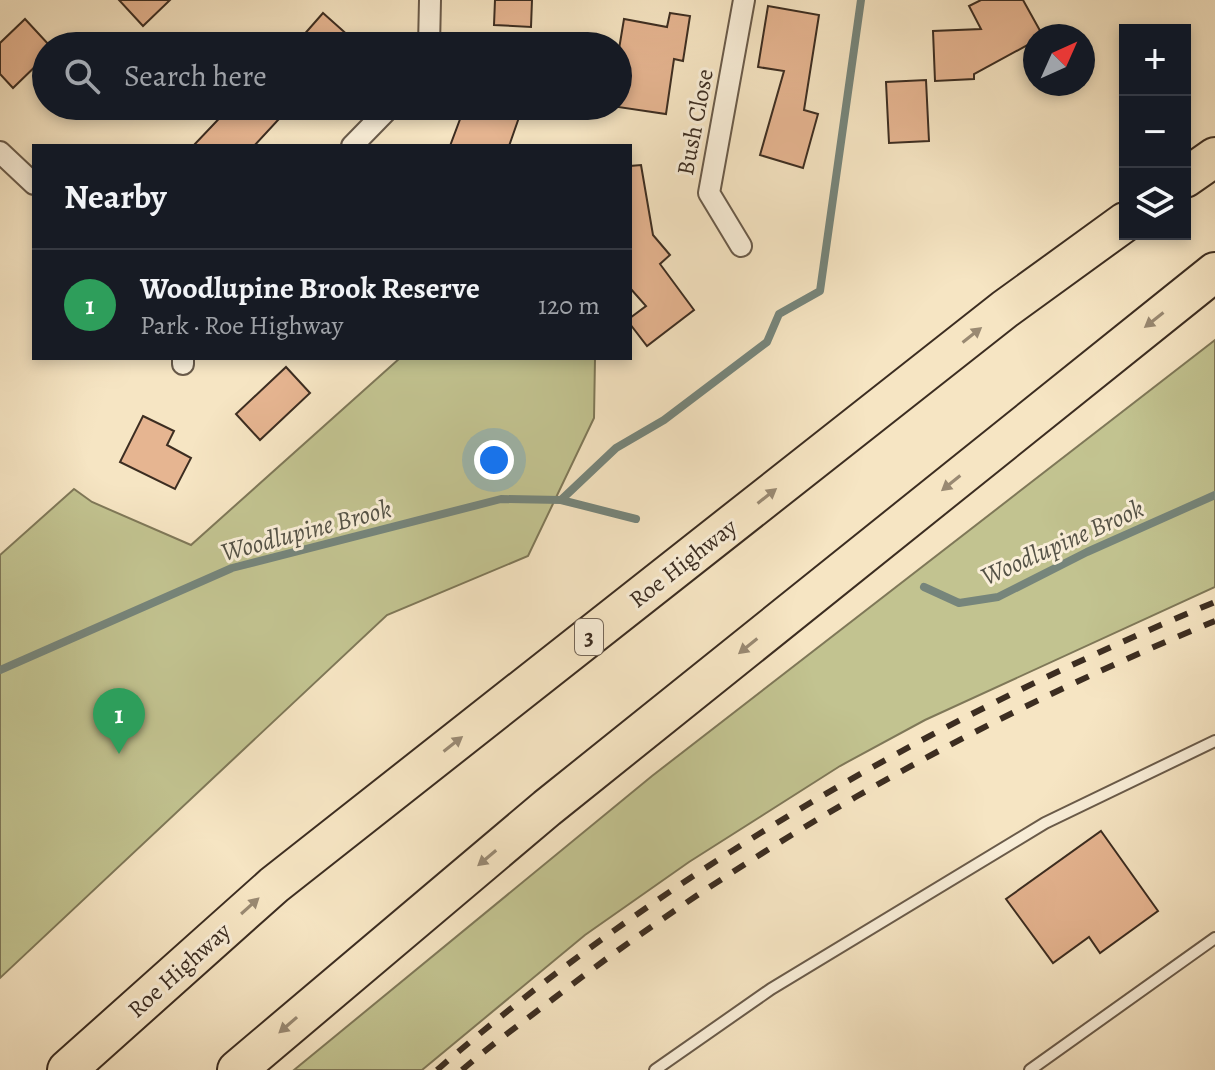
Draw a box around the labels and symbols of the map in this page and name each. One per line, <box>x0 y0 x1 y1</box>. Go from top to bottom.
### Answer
north arrow <box>1023 24 1095 96</box>
street label: Bush Close <box>669 66 721 178</box>
one-way arrow <box>1144 312 1164 328</box>
one-way arrow <box>962 328 982 344</box>
your location <box>474 440 514 480</box>
one-way arrow <box>941 474 961 491</box>
one-way arrow <box>757 489 777 505</box>
water label: Woodlupine Brook <box>217 491 395 570</box>
water label: Woodlupine Brook <box>975 491 1149 594</box>
street label: Roe Highway <box>623 511 744 615</box>
road number: 3 <box>575 619 603 655</box>
one-way arrow <box>738 637 758 654</box>
pin: 1 <box>93 688 145 754</box>
one-way arrow <box>443 736 463 753</box>
one-way arrow <box>477 849 497 866</box>
one-way arrow <box>241 898 260 916</box>
street label: Roe Highway <box>121 915 238 1025</box>
one-way arrow <box>278 1016 297 1034</box>

